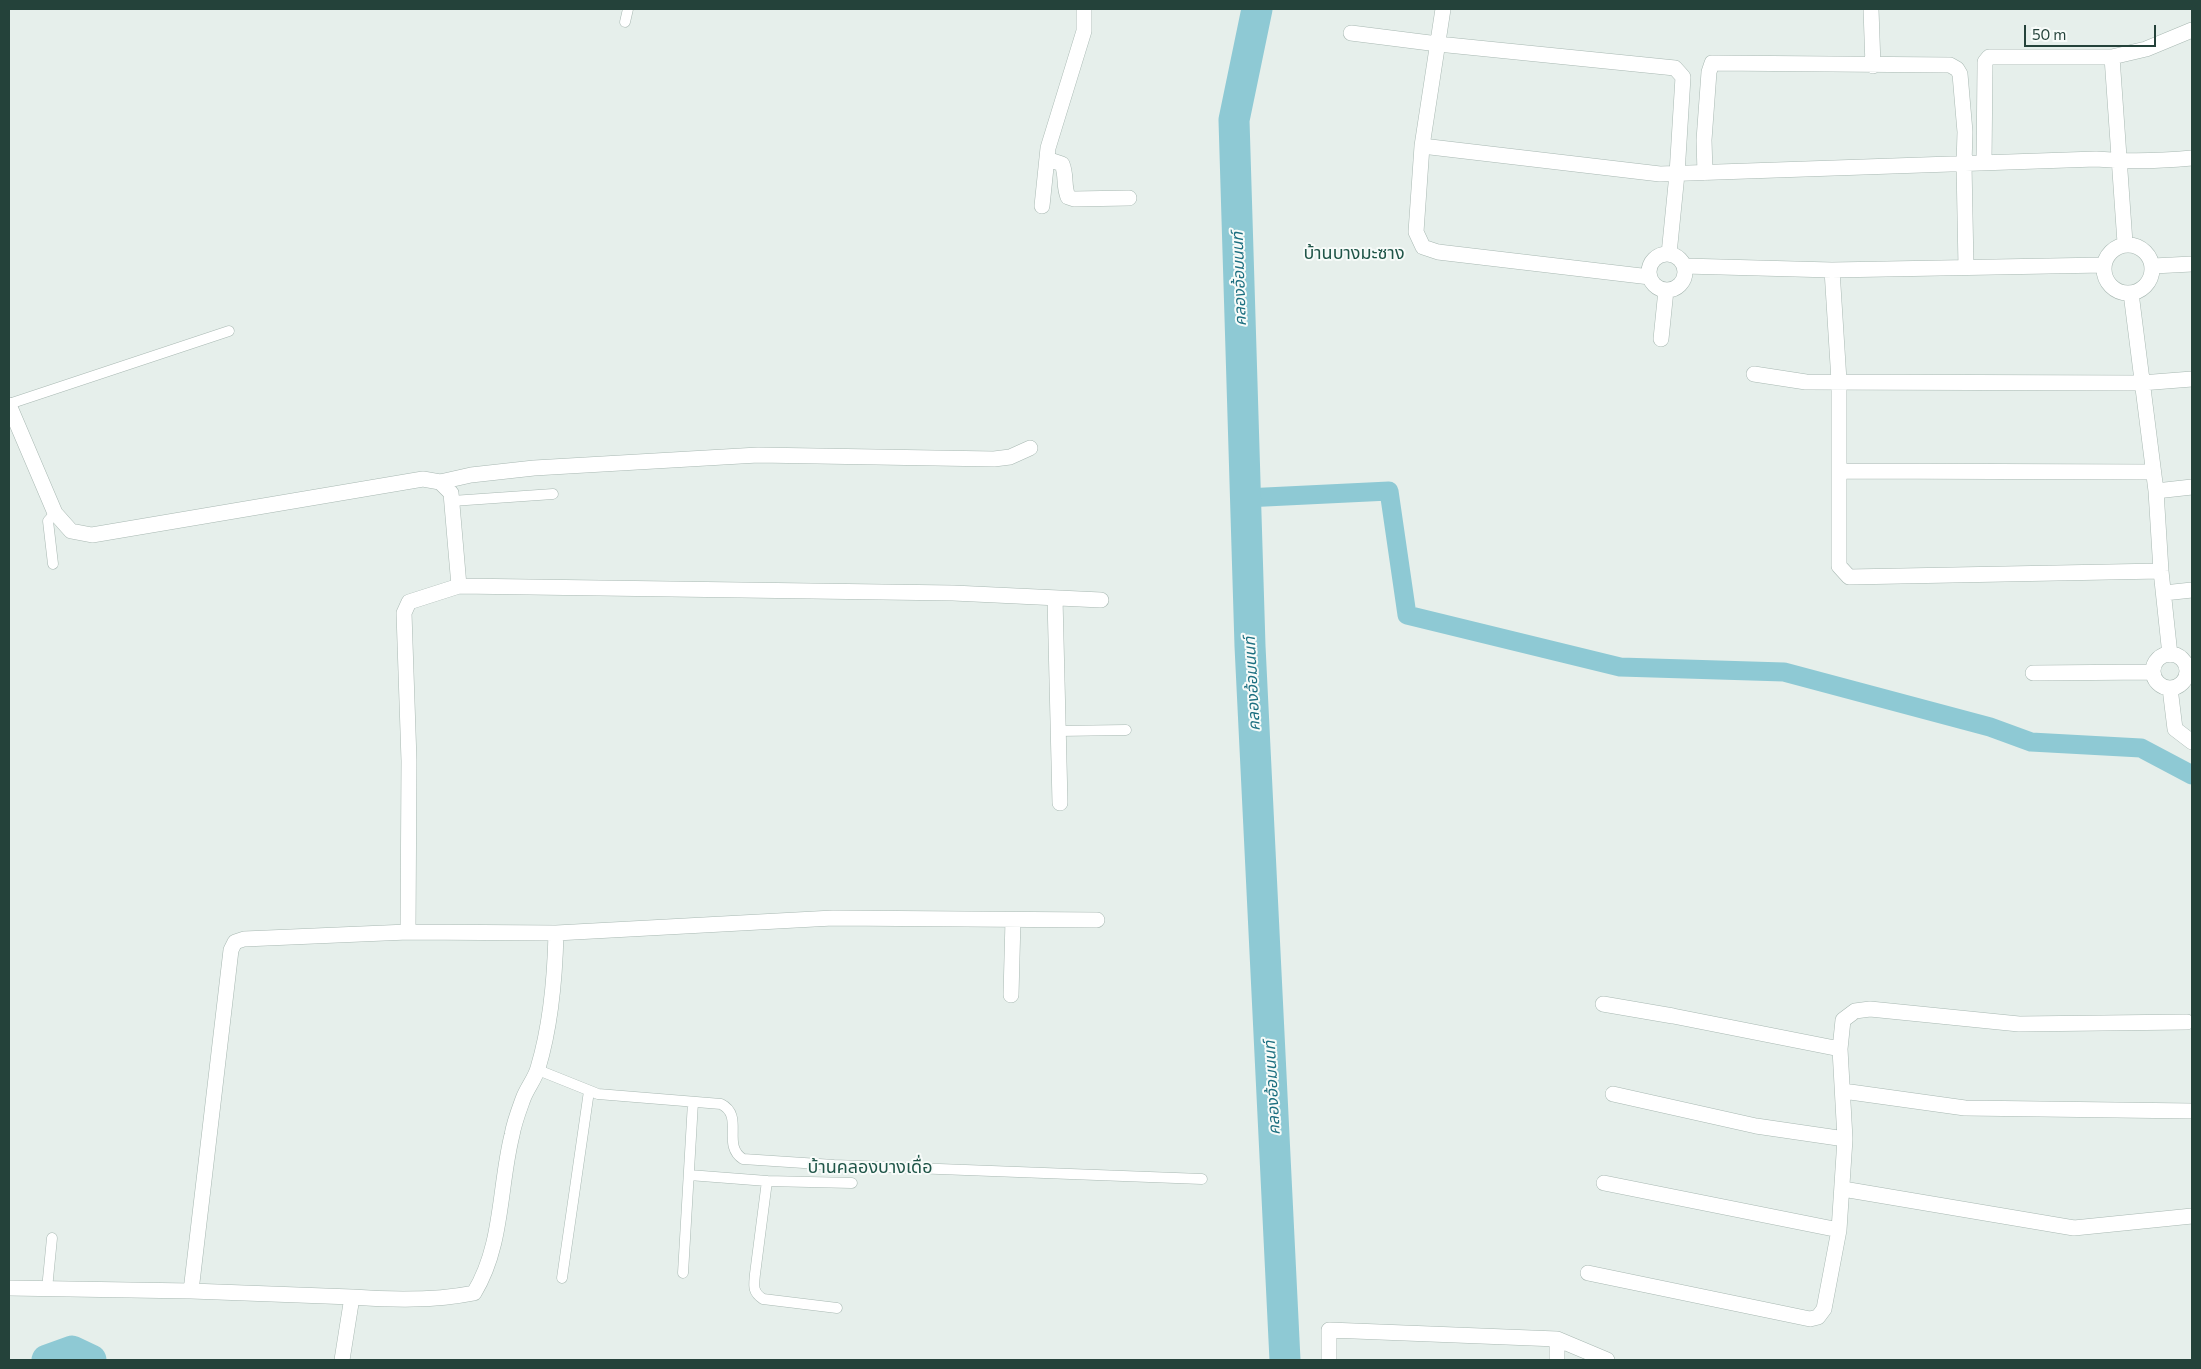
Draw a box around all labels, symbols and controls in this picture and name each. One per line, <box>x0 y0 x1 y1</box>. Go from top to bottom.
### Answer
scale bar <box>2026 15 2158 47</box>
text: 50 m <box>2032 25 2066 43</box>
water label: คลองอ้อมนนท์ <box>1228 232 1250 326</box>
district label: บ้านบางมะซาง <box>1303 242 1405 264</box>
water label: คลองอ้อมนนท์ <box>1240 636 1264 732</box>
water label: คลองอ้อมนนท์ <box>1260 1040 1284 1136</box>
district label: บ้านคลองบางเดื่อ <box>808 1156 932 1178</box>

